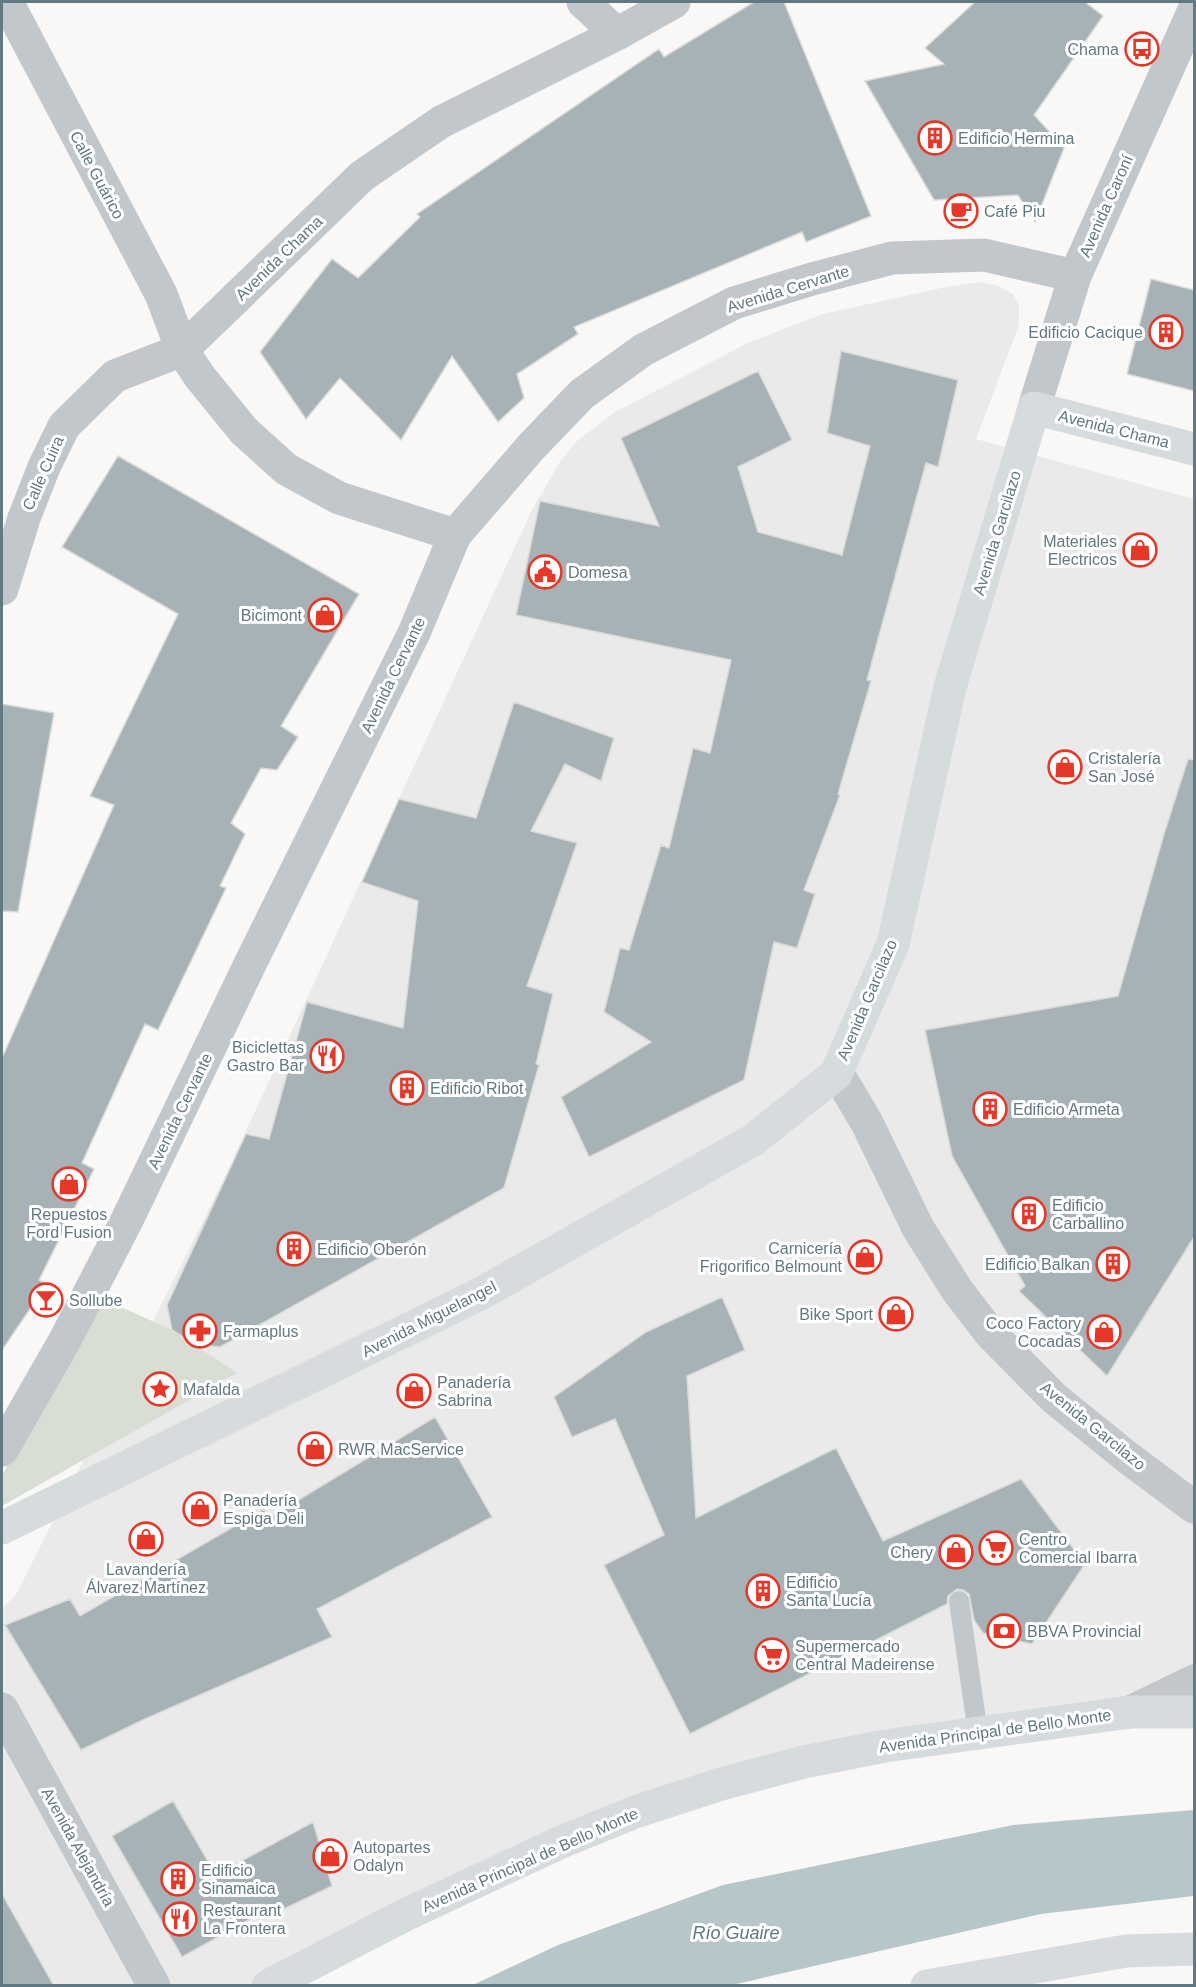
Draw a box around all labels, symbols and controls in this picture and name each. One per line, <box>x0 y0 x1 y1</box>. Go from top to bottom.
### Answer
bus stop icon: Chama <box>1124 31 1160 67</box>
place label: Chama <box>1067 41 1119 58</box>
building icon: Edificio Hermina <box>917 120 953 156</box>
street label: Calle Guárico <box>67 128 127 222</box>
place label: Edificio Hermina <box>958 130 1075 147</box>
street label: Avenida Caroní <box>1076 152 1136 260</box>
cafe icon: Café Piu <box>943 193 979 229</box>
place label: Café Piu <box>984 203 1045 220</box>
street label: Avenida Chama <box>232 212 326 304</box>
street label: Avenida Cervante <box>725 262 851 316</box>
building icon: Edificio Cacique <box>1148 314 1184 350</box>
place label: Edificio Cacique <box>1028 324 1143 341</box>
street label: Avenida Chama <box>1057 407 1171 451</box>
street label: Calle Cuira <box>19 433 67 513</box>
street label: Avenida Garcilazo <box>970 468 1024 597</box>
shop icon: Materiales Electricos <box>1122 532 1158 568</box>
place label: Materiales Electricos <box>1043 533 1117 568</box>
public building icon: Domesa <box>527 554 563 590</box>
place label: Domesa <box>568 564 628 581</box>
shop icon: Bicimont <box>307 597 343 633</box>
place label: Bicimont <box>241 607 303 624</box>
street label: Avenida Cervante <box>358 614 428 736</box>
shop icon: Cristalería San José <box>1047 749 1083 785</box>
place label: Cristalería San José <box>1088 750 1161 785</box>
street label: Avenida Garcilazo <box>834 937 900 1063</box>
restaurant icon: Biciclettas Gastro Bar <box>309 1038 345 1074</box>
place label: Biciclettas Gastro Bar <box>227 1039 305 1074</box>
street label: Avenida Cervante <box>145 1050 215 1172</box>
building icon: Edificio Ribot <box>389 1070 425 1106</box>
place label: Edificio Ribot <box>430 1080 524 1097</box>
building icon: Edificio Armeta <box>972 1091 1008 1127</box>
place label: Edificio Armeta <box>1013 1101 1120 1118</box>
shop icon: Repuestos Ford Fusion <box>51 1166 87 1202</box>
building icon: Edificio Carballino <box>1011 1196 1047 1232</box>
place label: Edificio Carballino <box>1052 1197 1124 1232</box>
place label: Repuestos Ford Fusion <box>26 1206 112 1241</box>
building icon: Edificio Oberón <box>276 1231 312 1267</box>
shop icon: Carnicería Frigorifico Belmount <box>847 1239 883 1275</box>
place label: Carnicería Frigorifico Belmount <box>700 1240 843 1275</box>
place label: Edificio Oberón <box>317 1241 426 1258</box>
building icon: Edificio Balkan <box>1095 1246 1131 1282</box>
place label: Edificio Balkan <box>985 1256 1090 1273</box>
street label: Avenida Miguelangel <box>359 1278 499 1360</box>
bar icon: Sollube <box>28 1282 64 1318</box>
place label: Sollube <box>69 1292 122 1309</box>
shop icon: Bike Sport <box>878 1296 914 1332</box>
place label: Bike Sport <box>799 1306 874 1323</box>
pharmacy icon: Farmaplus <box>182 1313 218 1349</box>
shop icon: Coco Factory Cocadas <box>1086 1314 1122 1350</box>
place label: Coco Factory Cocadas <box>986 1315 1081 1350</box>
place label: Farmaplus <box>223 1323 299 1340</box>
place icon: Mafalda <box>142 1371 178 1407</box>
shop icon: Panadería Sabrina <box>396 1373 432 1409</box>
place label: Panadería Sabrina <box>437 1374 511 1409</box>
street label: Avenida Garcilazo <box>1037 1379 1149 1473</box>
place label: Mafalda <box>183 1381 240 1398</box>
shop icon: RWR MacService <box>297 1431 333 1467</box>
place label: RWR MacService <box>338 1441 464 1458</box>
shop icon: Panadería Espiga Deli <box>182 1491 218 1527</box>
place label: Panadería Espiga Deli <box>223 1492 304 1527</box>
shop icon: Lavandería Álvarez Martínez <box>128 1521 164 1557</box>
supermarket icon: Centro Comercial Ibarra <box>978 1530 1014 1566</box>
place label: Centro Comercial Ibarra <box>1019 1531 1137 1566</box>
shop icon: Chery <box>938 1534 974 1570</box>
place label: Chery <box>890 1544 933 1561</box>
place label: Lavandería Álvarez Martínez <box>86 1561 206 1596</box>
building icon: Edificio Santa Lucía <box>745 1573 781 1609</box>
place label: Edificio Santa Lucía <box>786 1574 872 1609</box>
bank icon: BBVA Provincial <box>986 1613 1022 1649</box>
place label: BBVA Provincial <box>1027 1623 1141 1640</box>
supermarket icon: Supermercado Central Madeirense <box>754 1637 790 1673</box>
place label: Supermercado Central Madeirense <box>795 1638 935 1673</box>
street label: Avenida Principal de Bello Monte <box>878 1706 1112 1756</box>
street label: Avenida Alejandría <box>38 1785 118 1909</box>
street label: Avenida Principal de Bello Monte <box>419 1805 641 1915</box>
shop icon: Autopartes Odalyn <box>312 1838 348 1874</box>
place label: Autopartes Odalyn <box>353 1839 430 1874</box>
building icon: Edificio Sinamaica <box>160 1861 196 1897</box>
place label: Edificio Sinamaica <box>201 1862 276 1897</box>
restaurant icon: Restaurant La Frontera <box>162 1901 198 1937</box>
place label: Restaurant La Frontera <box>203 1902 286 1937</box>
water label: Río Guaire <box>692 1923 780 1943</box>

